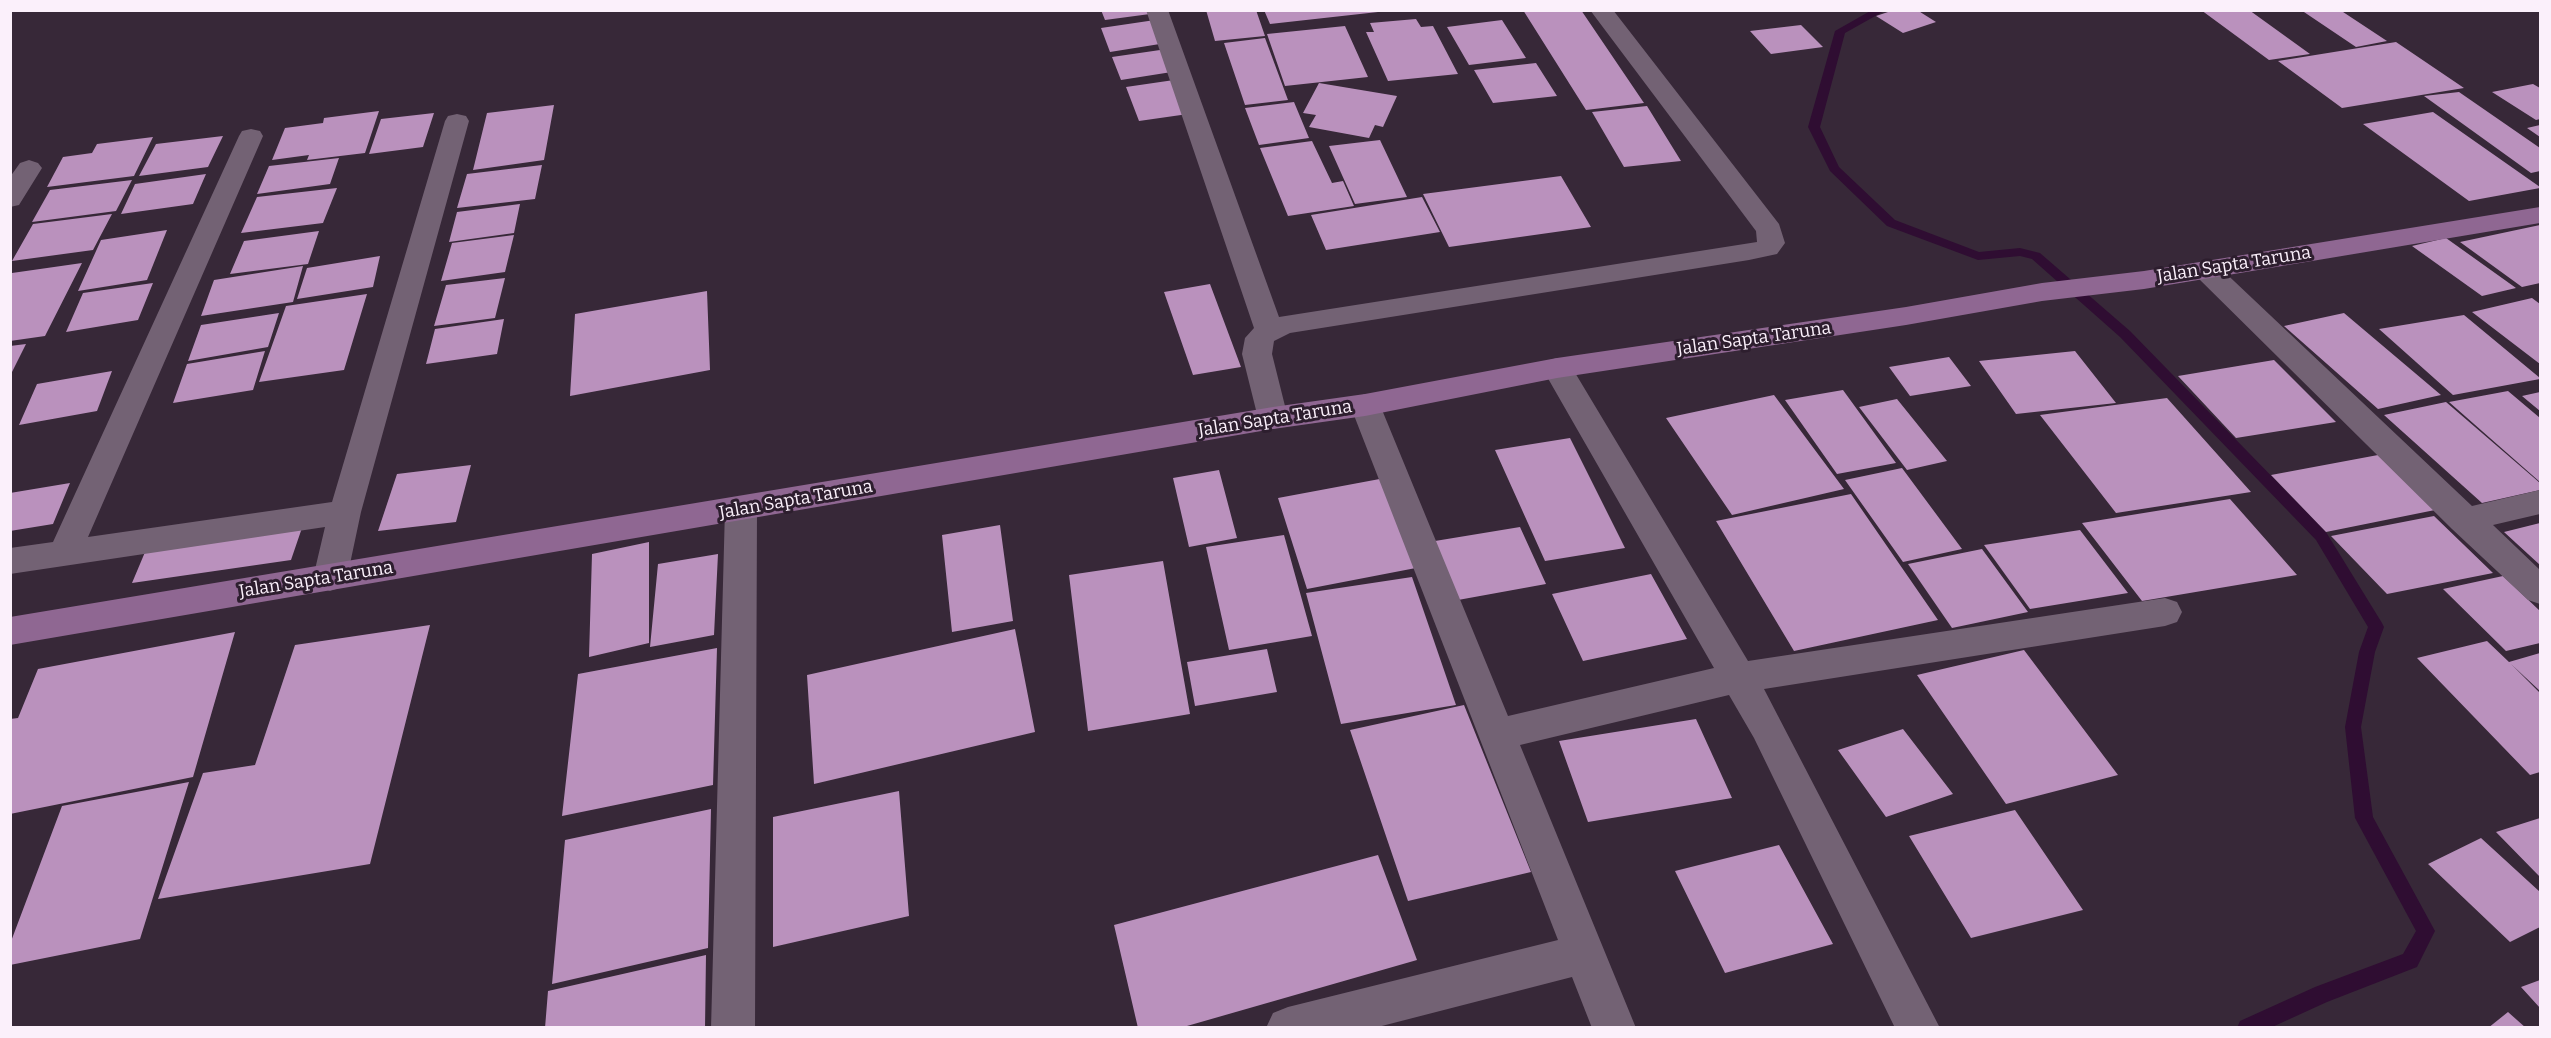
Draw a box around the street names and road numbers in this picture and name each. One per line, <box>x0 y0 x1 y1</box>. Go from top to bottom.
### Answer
street label: Jalan Sapta Taruna <box>2155 242 2313 288</box>
street label: Jalan Sapta Taruna <box>1675 317 1833 361</box>
street label: Jalan Sapta Taruna <box>1196 396 1354 442</box>
street label: Jalan Sapta Taruna <box>718 476 874 524</box>
street label: Jalan Sapta Taruna <box>237 557 395 603</box>

